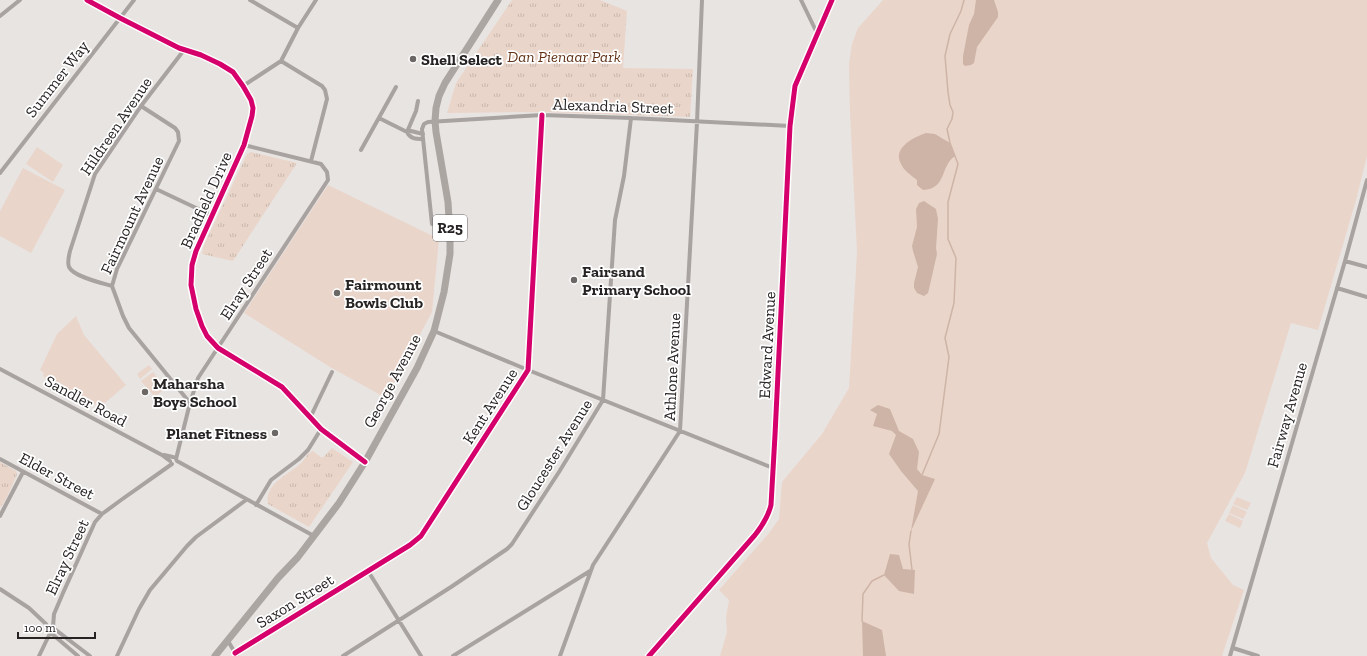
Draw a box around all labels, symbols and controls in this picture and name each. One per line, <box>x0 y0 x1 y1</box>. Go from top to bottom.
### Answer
street label: Summer Way <box>21 36 93 121</box>
park label: Dan Pienaar Park <box>507 47 621 66</box>
place label: Shell Select <box>421 50 503 69</box>
marker: Shell Select <box>408 54 418 64</box>
street label: Hildreen Avenue <box>76 73 156 179</box>
street label: Alexandria Street <box>552 94 674 118</box>
street label: Bradfield Drive <box>176 149 236 251</box>
street label: Fairmount Avenue <box>96 153 168 277</box>
road number: R25 <box>433 215 467 241</box>
street label: Elray Street <box>216 245 276 323</box>
place label: Fairsand Primary School <box>582 262 691 299</box>
place label: Fairmount Bowls Club <box>345 275 423 312</box>
marker: Fairsand Primary School <box>569 275 579 285</box>
marker: Fairmount Bowls Club <box>332 288 342 298</box>
street label: Edward Avenue <box>755 291 779 399</box>
street label: Athlone Avenue <box>660 313 684 421</box>
street label: George Avenue <box>359 331 425 431</box>
street label: Fairway Avenue <box>1263 360 1311 470</box>
street label: Kent Avenue <box>458 365 522 447</box>
street label: Sandler Road <box>42 371 131 431</box>
place label: Maharsha Boys School <box>153 374 237 411</box>
marker: Maharsha Boys School <box>140 387 150 397</box>
street label: Gloucester Avenue <box>512 396 596 514</box>
place label: Planet Fitness <box>166 424 267 443</box>
marker: Planet Fitness <box>270 428 280 438</box>
street label: Elder Street <box>16 448 98 504</box>
street label: Elray Street <box>41 516 93 598</box>
street label: Saxon Street <box>253 570 337 632</box>
scale bar <box>18 614 95 640</box>
text: 100 m <box>24 621 56 635</box>

